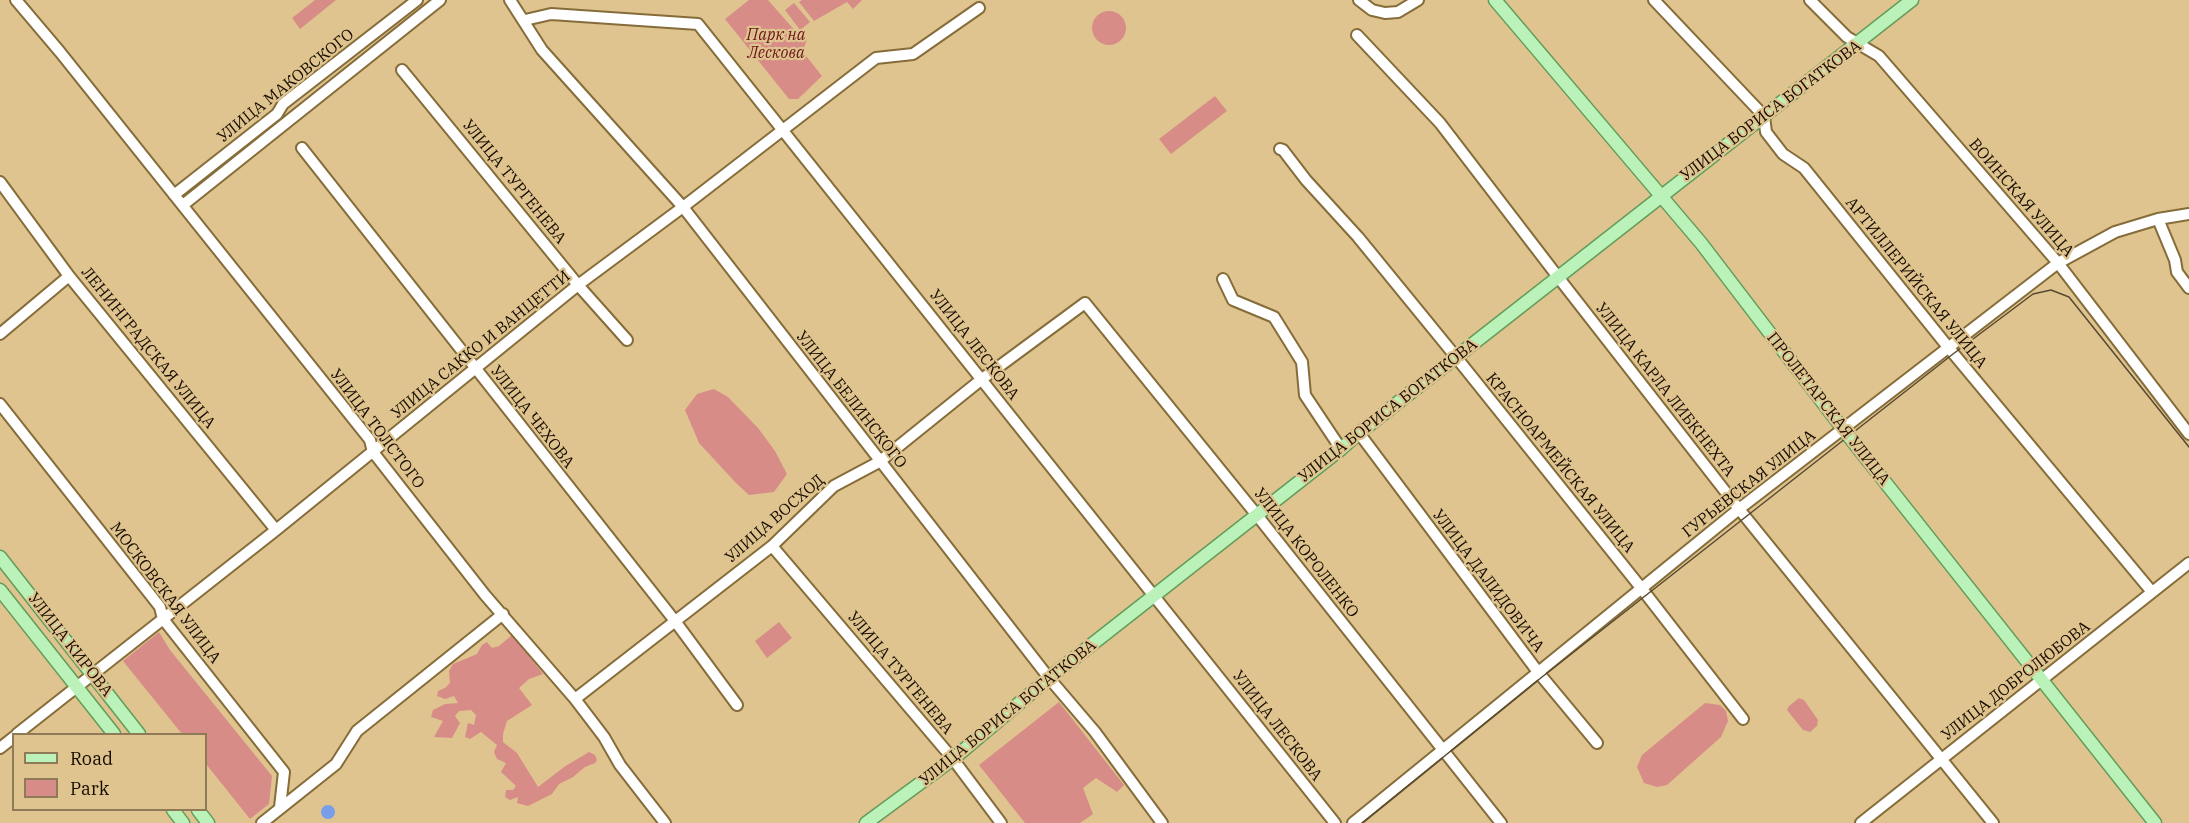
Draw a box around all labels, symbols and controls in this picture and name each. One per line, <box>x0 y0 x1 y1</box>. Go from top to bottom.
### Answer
street label: УЛИЦА МАКОВСКОГО <box>214 25 358 147</box>
park label: Парк на Лескова <box>747 25 805 63</box>
street label: УЛИЦА БОРИСА БОГАТКОВА <box>1677 37 1865 185</box>
street label: УЛИЦА ТУРГЕНЕВА <box>458 116 570 248</box>
street label: ВОИНСКАЯ УЛИЦА <box>1964 135 2078 261</box>
street label: АРТИЛЛЕРИЙСКАЯ УЛИЦА <box>1841 194 1991 372</box>
street label: ЛЕНИНГРАДСКАЯ УЛИЦА <box>77 263 219 433</box>
street label: УЛИЦА САККО И ВАНЦЕТТИ <box>388 267 574 423</box>
street label: УЛИЦА ЛЕСКОВА <box>925 286 1023 404</box>
street label: УЛИЦА КАРЛА ЛИБКНЕХТА <box>1591 299 1739 481</box>
street label: УЛИЦА БЕЛИНСКОГО <box>791 328 911 472</box>
street label: ПРОЛЕТАРСКАЯ УЛИЦА <box>1762 329 1894 489</box>
street label: УЛИЦА БОРИСА БОГАТКОВА <box>1295 335 1481 487</box>
street label: УЛИЦА ЧЕХОВА <box>486 362 578 472</box>
street label: УЛИЦА ТОЛСТОГО <box>326 365 428 493</box>
street label: КРАСНОАРМЕЙСКАЯ УЛИЦА <box>1481 369 1639 557</box>
street label: ГУРЬЕВСКАЯ УЛИЦА <box>1679 426 1819 542</box>
street label: УЛИЦА ВОСХОД <box>722 471 828 567</box>
street label: УЛИЦА КОРОЛЕНКО <box>1250 485 1362 621</box>
street label: УЛИЦА ДАЛИДОВИЧА <box>1428 506 1548 656</box>
street label: МОСКОВСКАЯ УЛИЦА <box>106 519 224 667</box>
street label: УЛИЦА КИРОВА <box>24 589 116 701</box>
street label: УЛИЦА ТУРГЕНЕВА <box>843 608 957 738</box>
street label: УЛИЦА ДОБРОЛЮБОВА <box>1938 617 2094 745</box>
street label: УЛИЦА БОРИСА БОГАТКОВА <box>916 636 1100 790</box>
street label: УЛИЦА ЛЕСКОВА <box>1228 667 1326 785</box>
legend <box>12 733 207 811</box>
text: Road <box>70 747 113 770</box>
text: Park <box>70 777 109 800</box>

